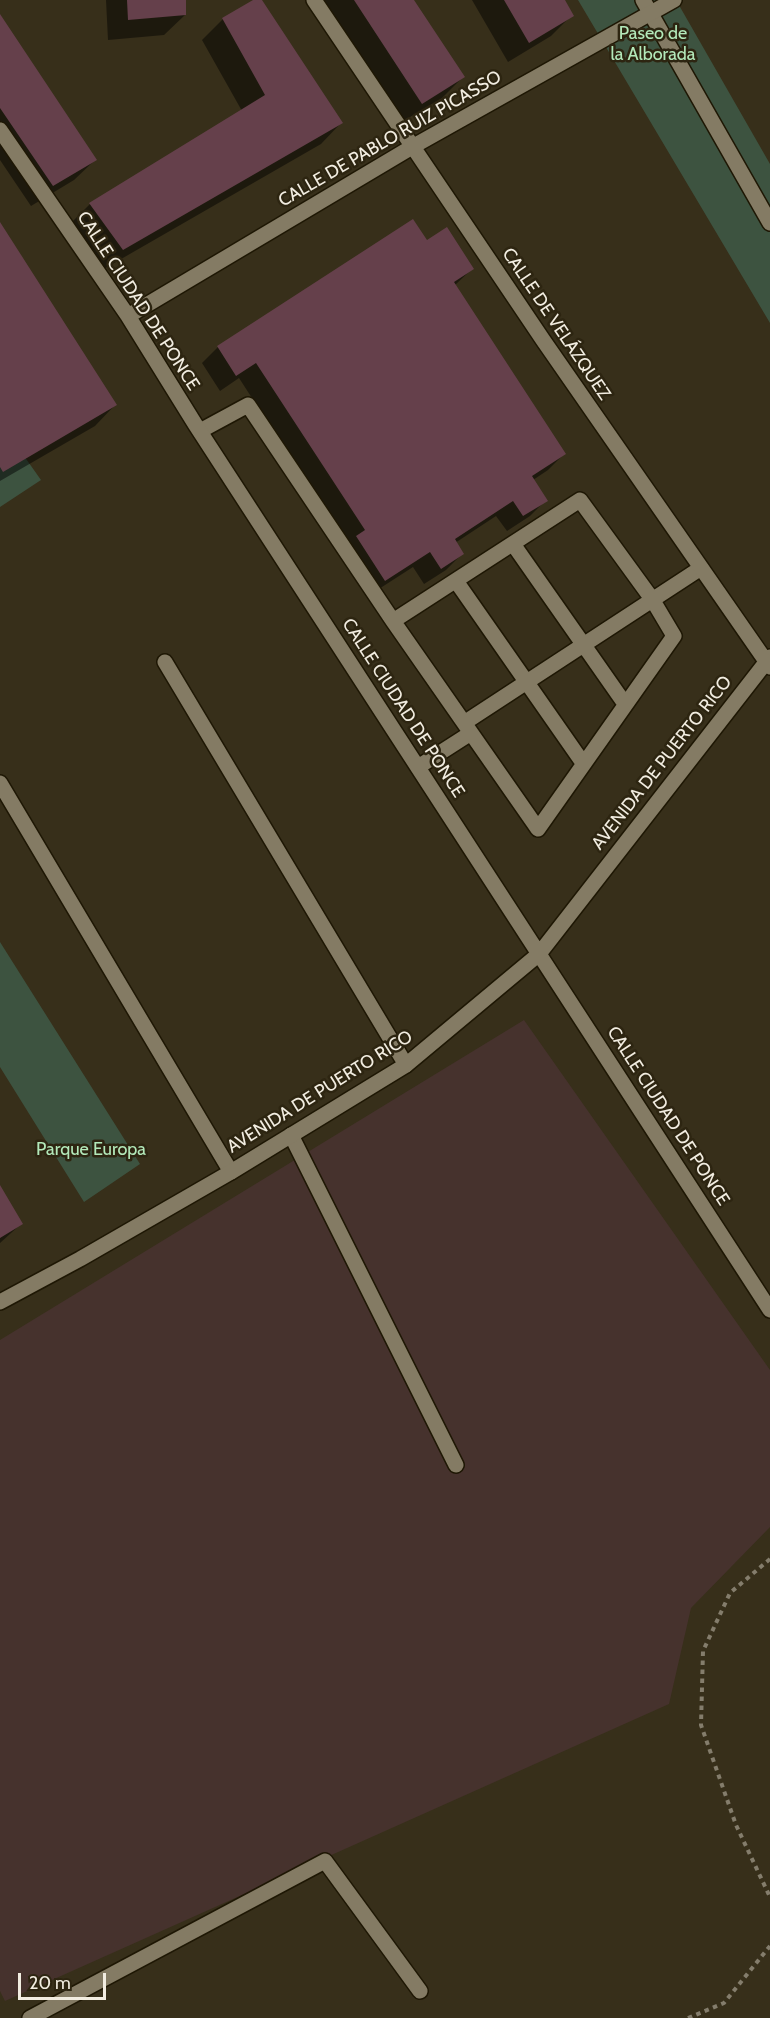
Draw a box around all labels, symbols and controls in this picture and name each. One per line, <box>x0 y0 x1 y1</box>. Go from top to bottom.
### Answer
park label: Paseo de la Alborada <box>611 23 695 66</box>
street label: CALLE DE PABLO RUIZ PICASSO <box>275 66 505 212</box>
street label: CALLE CIUDAD DE PONCE <box>72 207 204 395</box>
street label: CALLE DE VELÁZQUEZ <box>497 244 615 404</box>
street label: CALLE CIUDAD DE PONCE <box>337 614 469 802</box>
street label: AVENIDA DE PUERTO RICO <box>587 672 737 854</box>
street label: CALLE CIUDAD DE PONCE <box>602 1022 734 1210</box>
street label: AVENIDA DE PUERTO RICO <box>223 1026 417 1158</box>
park label: Parque Europa <box>36 1139 146 1161</box>
scale bar <box>21 1961 110 1999</box>
text: 20 m <box>29 1972 71 1994</box>

